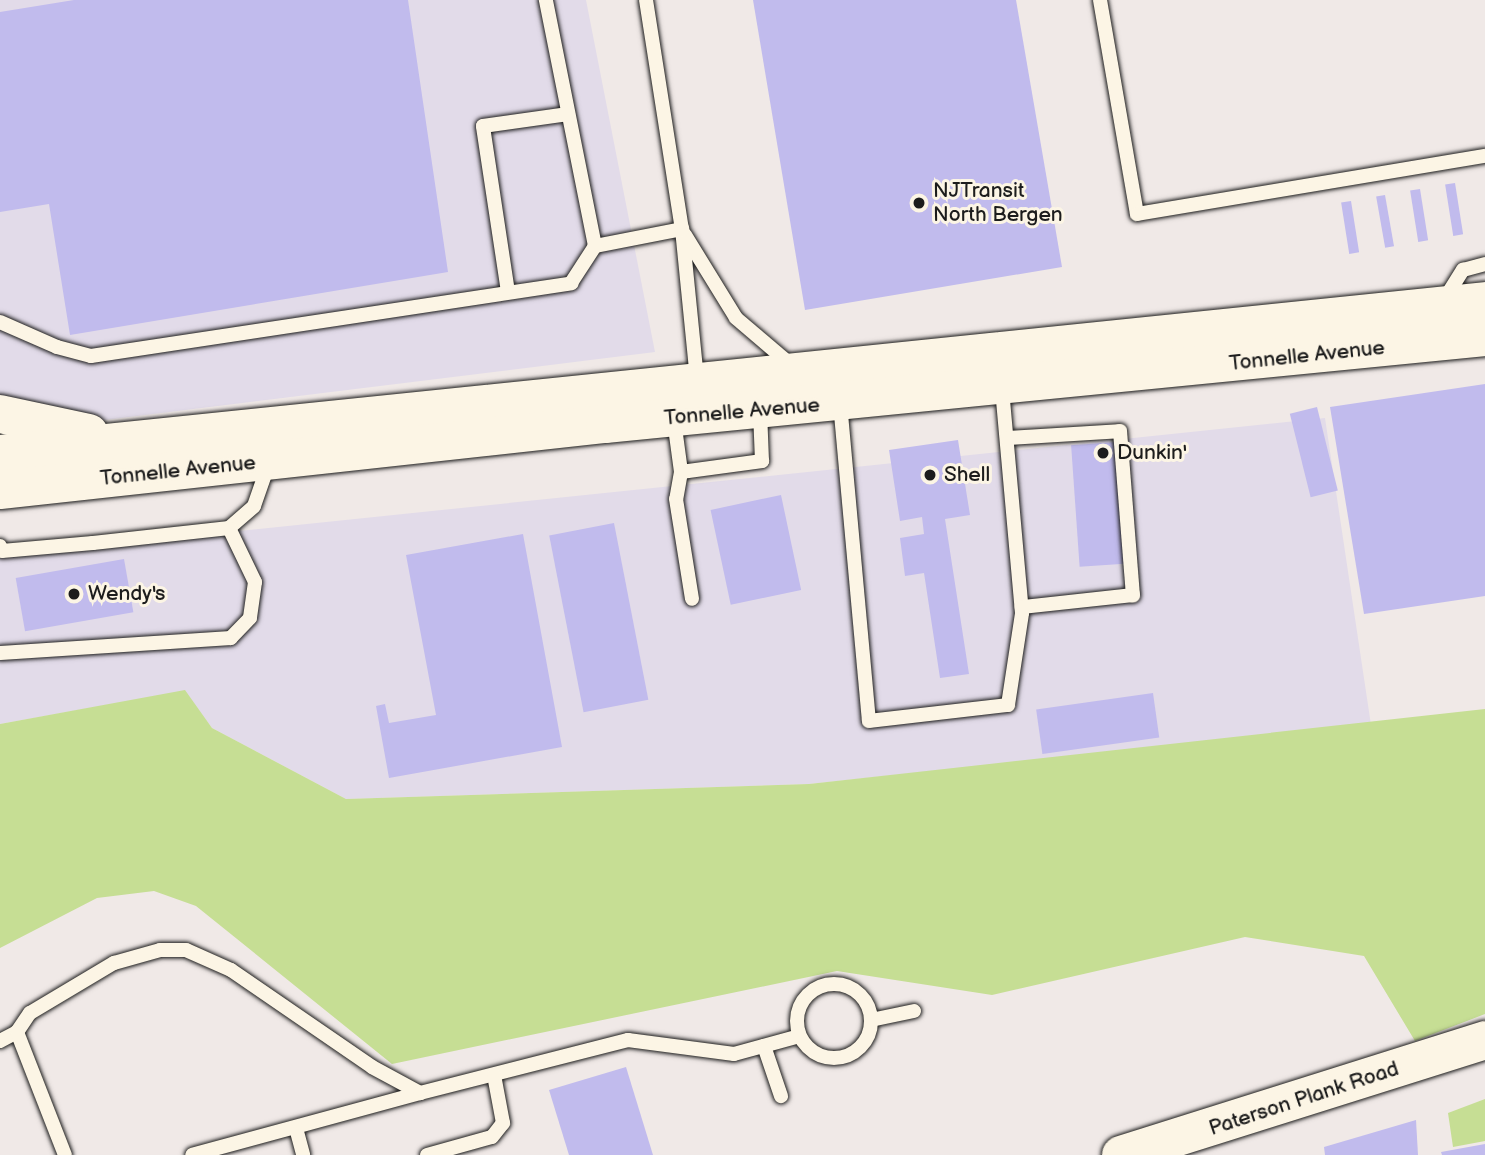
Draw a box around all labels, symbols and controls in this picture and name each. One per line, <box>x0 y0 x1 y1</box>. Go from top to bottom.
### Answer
place label: NJTransit North Bergen <box>933 178 1063 228</box>
marker: NJTransit North Bergen <box>911 195 927 211</box>
street label: Tonnelle Avenue <box>1228 335 1386 377</box>
street label: Tonnelle Avenue <box>663 393 821 431</box>
place label: Dunkin' <box>1117 440 1187 466</box>
marker: Dunkin' <box>1095 445 1111 461</box>
street label: Tonnelle Avenue <box>99 450 257 492</box>
place label: Shell <box>944 462 990 488</box>
marker: Shell <box>922 467 938 483</box>
place label: Wendy's <box>88 581 165 607</box>
marker: Wendy's <box>66 586 82 602</box>
street label: Paterson Plank Road <box>1206 1056 1402 1142</box>

